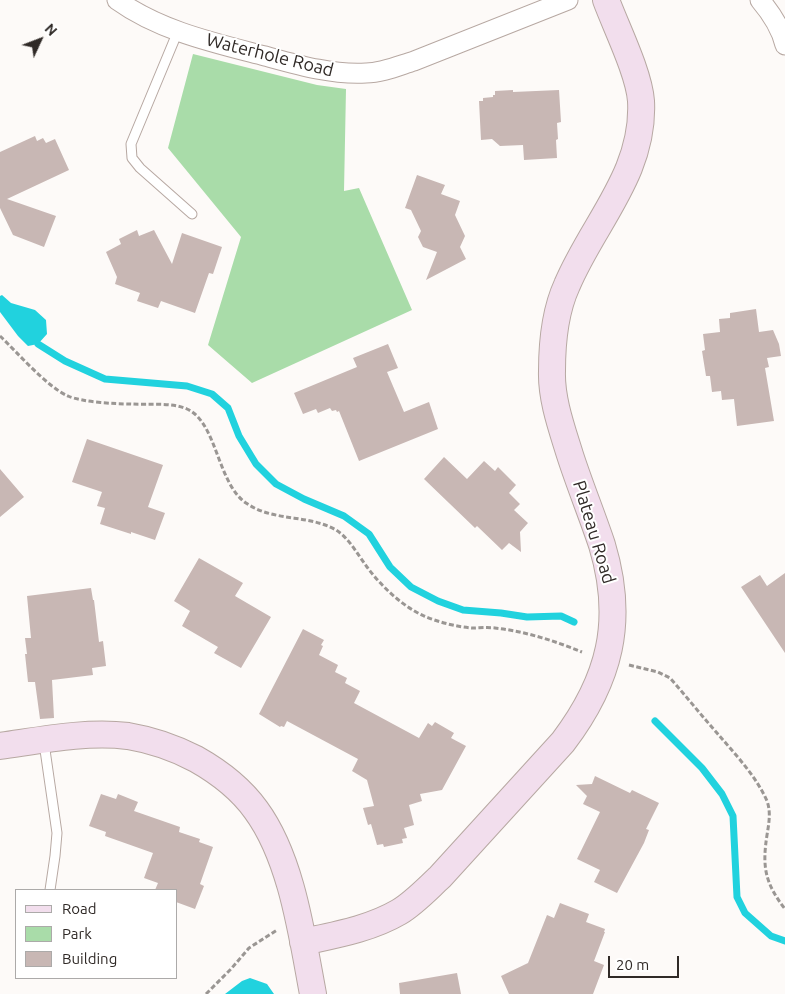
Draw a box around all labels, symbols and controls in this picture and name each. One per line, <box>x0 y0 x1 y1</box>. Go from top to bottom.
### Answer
north arrow <box>15 15 65 65</box>
text: N <box>42 20 60 39</box>
street label: Waterhole Road <box>204 29 336 81</box>
street label: Plateau Road <box>568 478 620 586</box>
legend <box>15 889 178 979</box>
text: Road <box>62 900 97 917</box>
text: Park <box>62 925 92 942</box>
scale bar <box>610 946 681 978</box>
text: Building <box>62 950 117 967</box>
text: 20 m <box>616 956 649 973</box>

